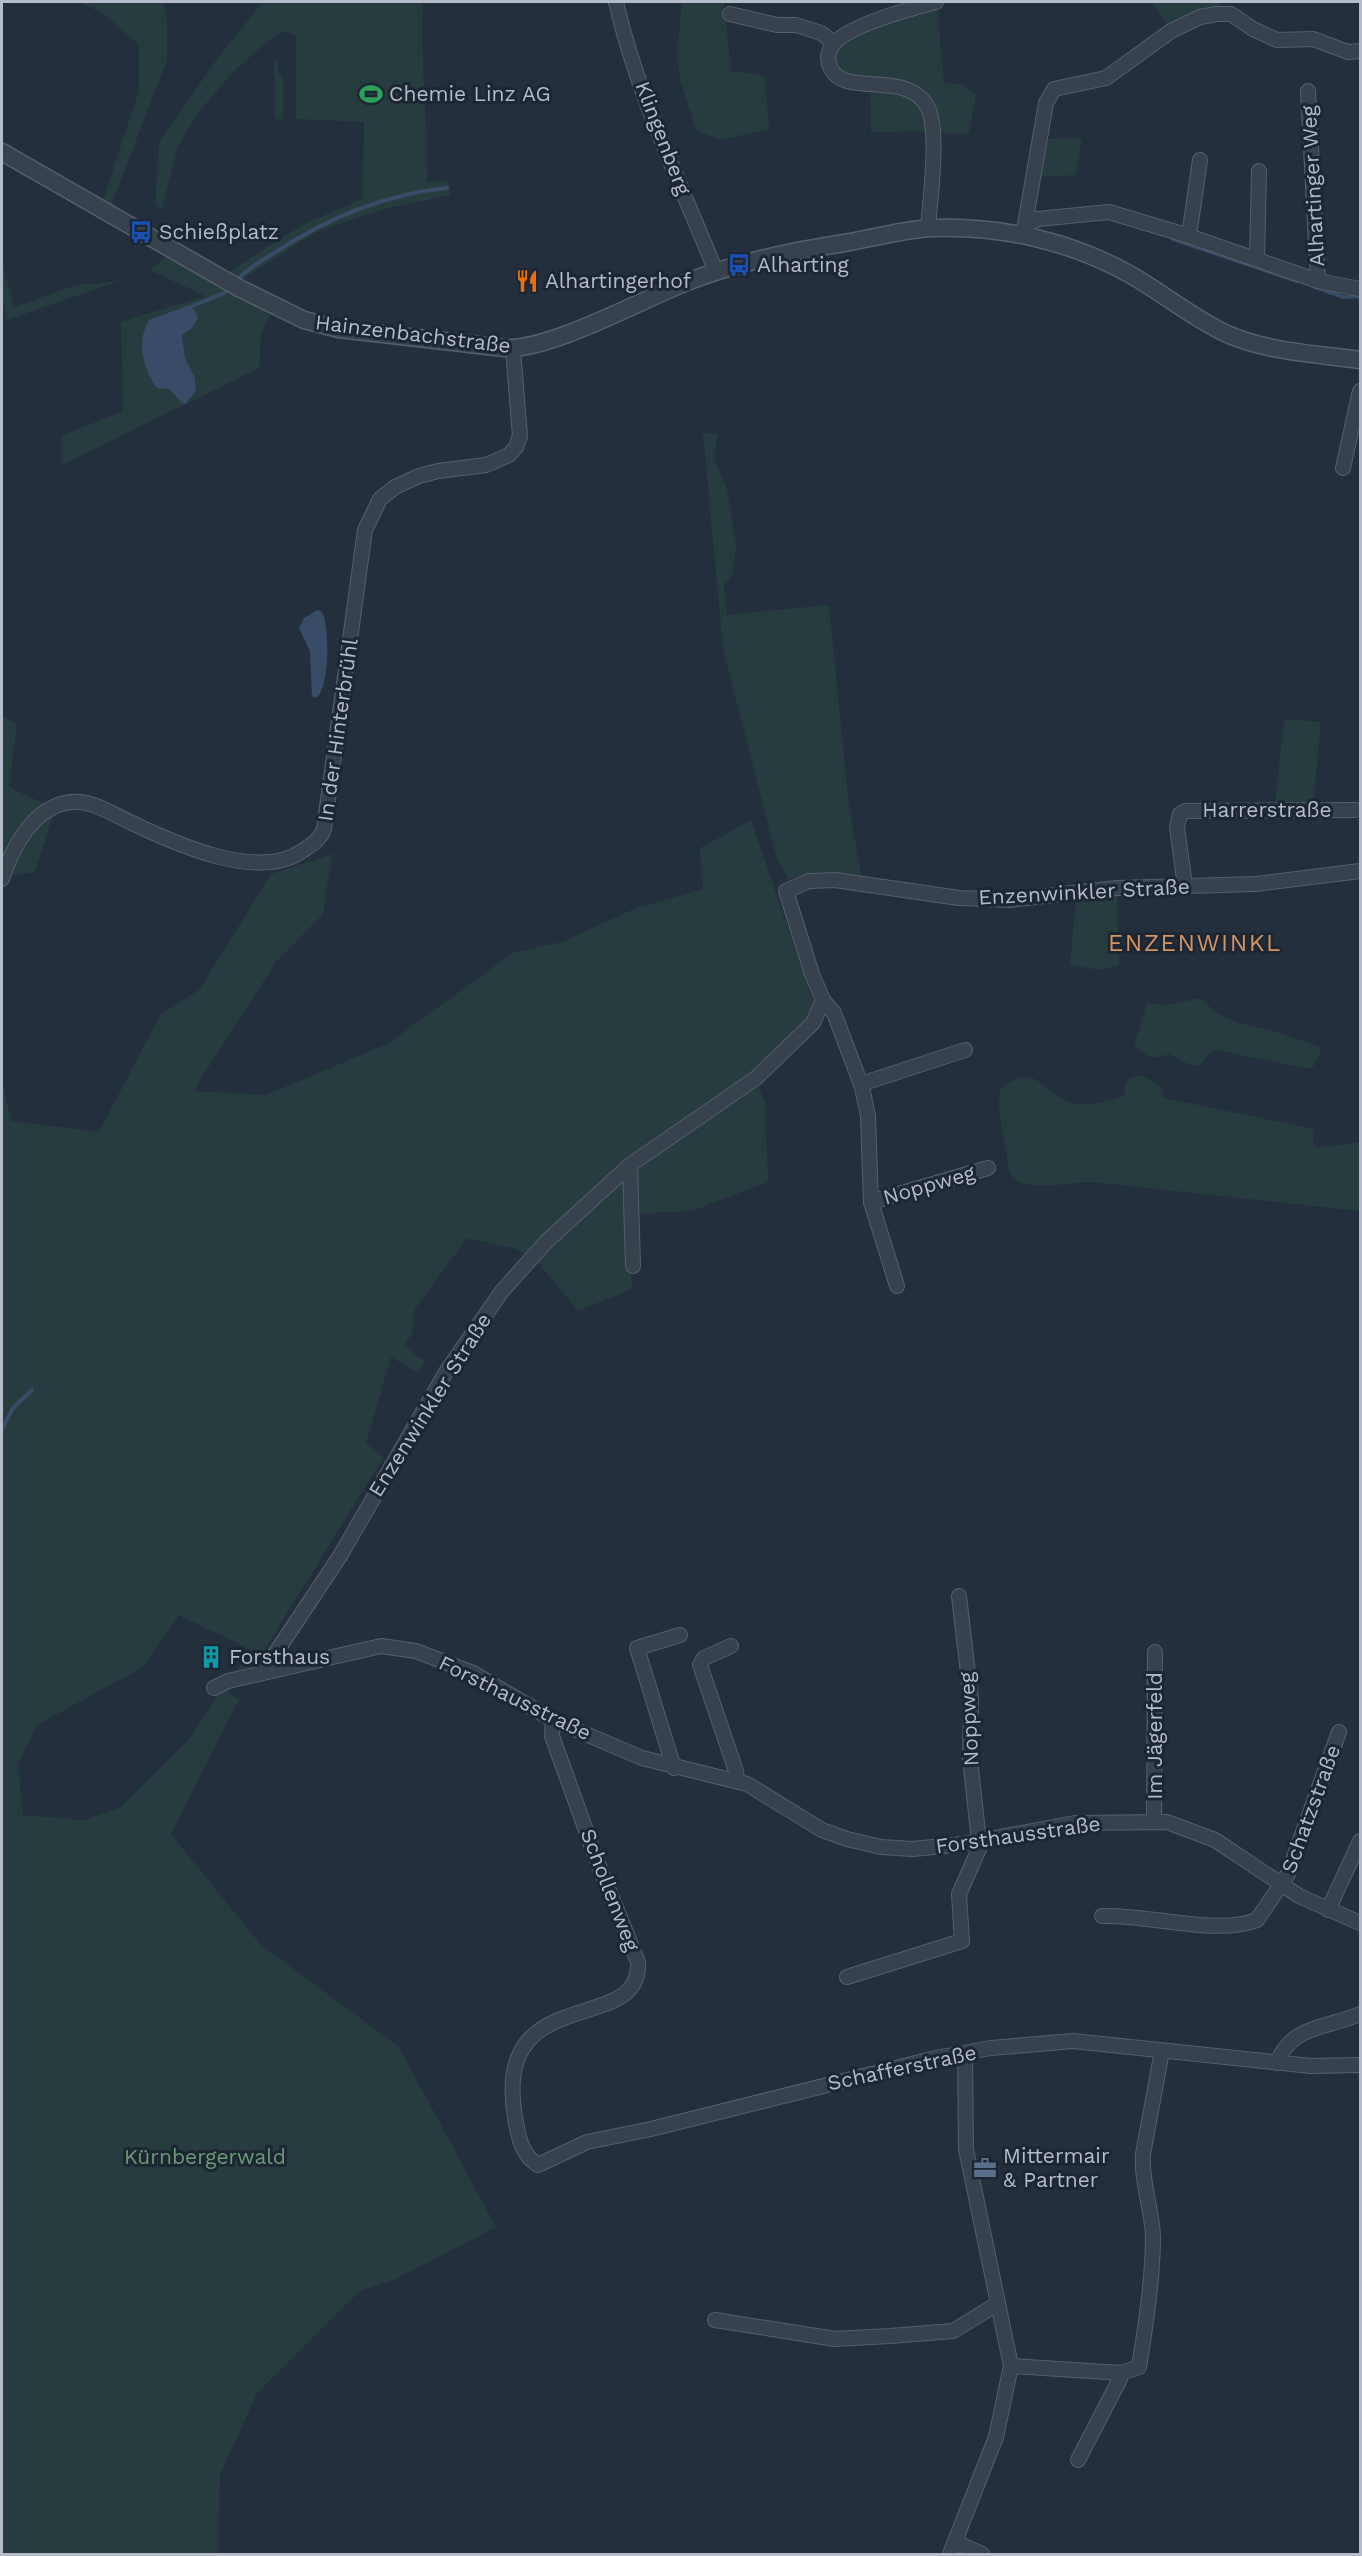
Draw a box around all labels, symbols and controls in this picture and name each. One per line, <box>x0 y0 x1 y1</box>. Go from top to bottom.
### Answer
street label: Klingenberg <box>630 78 697 199</box>
sports icon: Chemie Linz AG <box>358 81 384 107</box>
place label: Chemie Linz AG <box>389 81 551 106</box>
street label: Alhartinger Weg <box>1296 104 1329 267</box>
bus stop icon: Schießplatz <box>128 219 154 245</box>
place label: Schießplatz <box>159 219 279 244</box>
bus stop icon: Alharting <box>726 252 752 278</box>
place label: Alharting <box>757 252 849 277</box>
restaurant icon: Alhartingerhof <box>514 268 540 294</box>
place label: Alhartingerhof <box>545 268 691 293</box>
street label: Hainzenbachstraße <box>314 309 512 358</box>
street label: In der Hinterbrühl <box>312 636 363 823</box>
street label: Harrerstraße <box>1202 797 1332 822</box>
street label: Enzenwinkler Straße <box>978 873 1190 910</box>
district label: ENZENWINKL <box>1108 929 1282 957</box>
street label: Noppweg <box>880 1159 978 1210</box>
street label: Enzenwinkler Straße <box>363 1308 496 1501</box>
building icon: Forsthaus <box>198 1644 224 1670</box>
place label: Forsthaus <box>229 1644 330 1669</box>
street label: Forsthausstraße <box>435 1650 595 1745</box>
street label: Noppweg <box>954 1670 983 1767</box>
street label: Im Jägerfeld <box>1142 1672 1167 1800</box>
street label: Schatzstraße <box>1276 1741 1345 1876</box>
street label: Forsthausstraße <box>934 1811 1102 1858</box>
street label: Schollenweg <box>576 1825 646 1955</box>
street label: Schafferstraße <box>825 2040 979 2095</box>
place label: Mittermair & Partner <box>1003 2143 1110 2192</box>
park label: Kürnbergerwald <box>124 2144 286 2169</box>
office icon: Mittermair & Partner <box>972 2155 998 2181</box>

